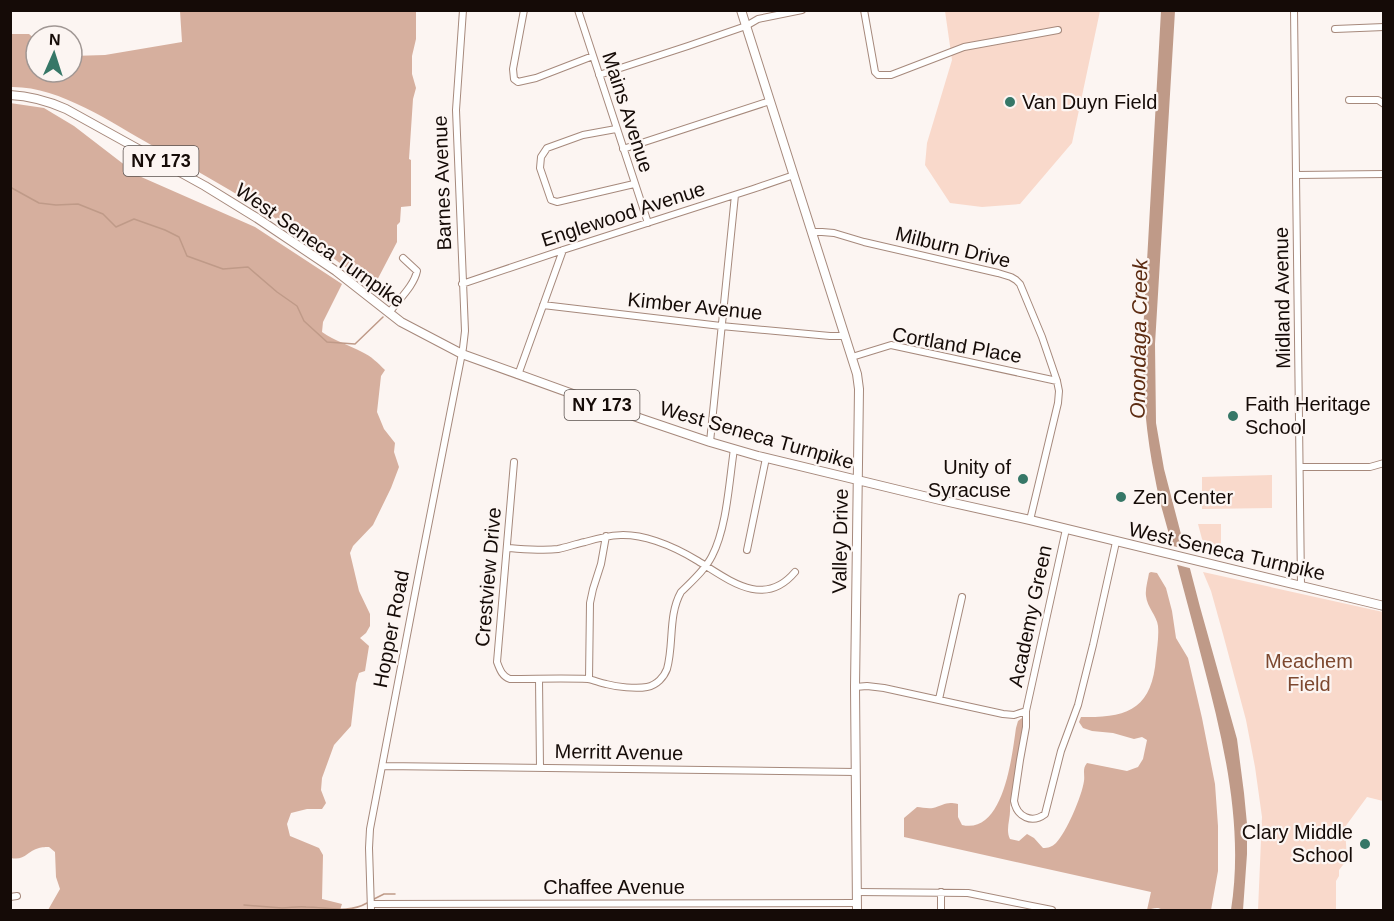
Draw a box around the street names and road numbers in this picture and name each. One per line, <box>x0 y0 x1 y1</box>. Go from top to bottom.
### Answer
street label: Mains Avenue <box>598 49 658 175</box>
street label: Barnes Avenue <box>429 115 455 251</box>
road number: NY 173 <box>124 146 198 176</box>
street label: Englewood Avenue <box>538 177 708 251</box>
street label: West Seneca Turnpike <box>231 178 409 312</box>
street label: Milburn Drive <box>893 222 1013 272</box>
street label: Midland Avenue <box>1270 227 1294 369</box>
street label: Kimber Avenue <box>627 288 763 324</box>
street label: Cortland Place <box>890 323 1024 367</box>
road number: NY 173 <box>564 390 640 420</box>
street label: West Seneca Turnpike <box>657 397 857 473</box>
street label: Valley Drive <box>828 488 852 594</box>
street label: Crestview Drive <box>471 506 505 648</box>
street label: West Seneca Turnpike <box>1127 518 1327 584</box>
street label: Academy Green <box>1004 543 1056 689</box>
street label: Hopper Road <box>369 569 413 689</box>
street label: Merritt Avenue <box>555 740 683 764</box>
street label: Chaffee Avenue <box>543 876 685 898</box>

